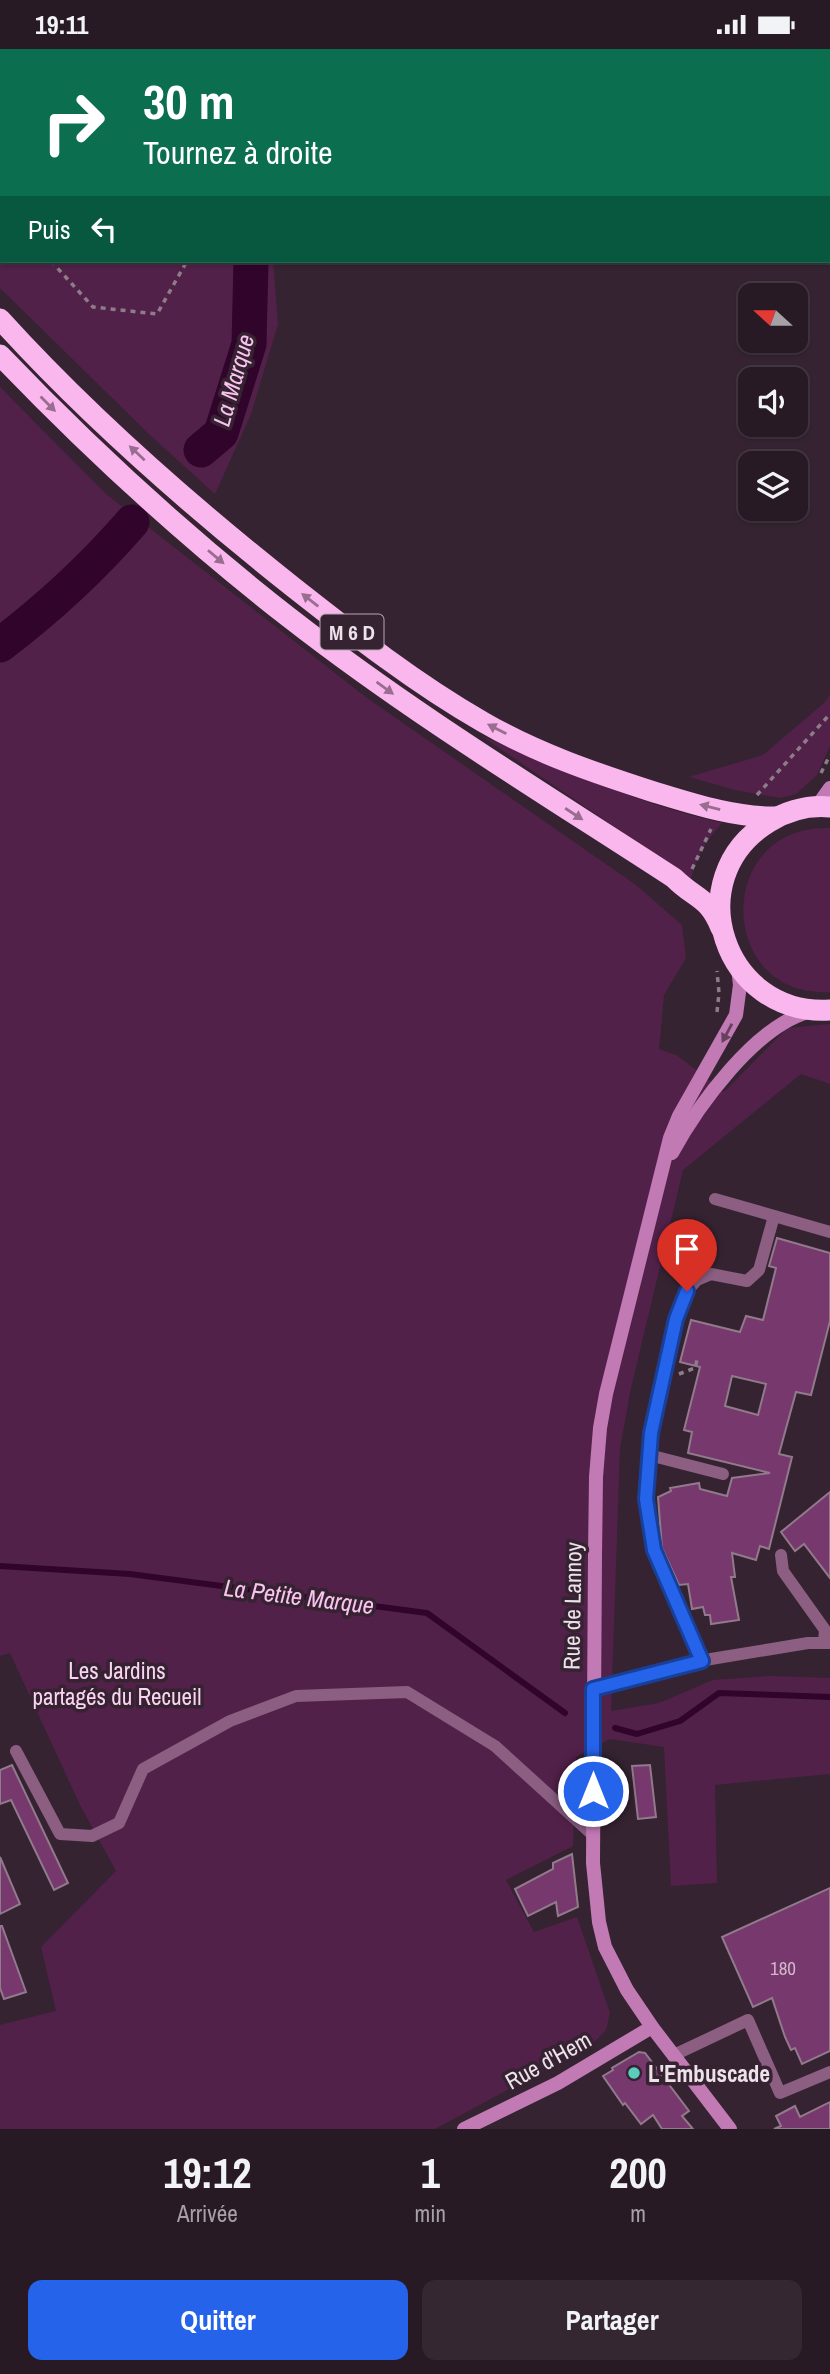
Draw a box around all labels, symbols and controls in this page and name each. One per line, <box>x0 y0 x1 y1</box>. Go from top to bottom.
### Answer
text: 19:11 <box>35 7 88 42</box>
text: 30 m <box>143 68 235 134</box>
icon: right <box>28 77 119 168</box>
text: Tournez à droite <box>143 131 333 174</box>
icon: left <box>85 210 123 248</box>
text: Puis <box>28 212 71 247</box>
north arrow <box>738 283 808 353</box>
map controls <box>738 283 808 521</box>
water label: La Marque <box>205 330 261 430</box>
button: sound <box>738 367 808 437</box>
one-way arrow <box>39 396 56 413</box>
one-way arrow <box>129 446 146 462</box>
button: layers <box>738 451 808 521</box>
one-way arrow <box>207 549 225 565</box>
one-way arrow <box>302 593 320 608</box>
road number: M 6 D <box>320 615 384 649</box>
one-way arrow <box>376 681 394 695</box>
one-way arrow <box>487 724 507 735</box>
one-way arrow <box>699 801 721 812</box>
one-way arrow <box>565 807 584 820</box>
one-way arrow <box>721 1024 733 1044</box>
pin <box>657 1219 717 1291</box>
icon: arrive <box>668 1230 706 1268</box>
street label: Rue de Lannoy <box>555 1541 589 1670</box>
water label: La Petite Marque <box>222 1571 376 1621</box>
park label: Les Jardins partagés du Recueil <box>33 1655 201 1712</box>
position arrow <box>556 1754 630 1828</box>
house number: 180 <box>770 1955 796 1981</box>
street label: Rue d'Hem <box>499 2024 597 2096</box>
place label: L'Embuscade <box>648 2058 770 2089</box>
marker: L'Embuscade <box>626 2065 642 2081</box>
text: 19:12 <box>163 2145 251 2201</box>
text: 1 <box>421 2145 440 2201</box>
text: 200 <box>609 2145 667 2201</box>
text: Arrivée <box>177 2198 238 2229</box>
text: min <box>415 2198 446 2229</box>
text: m <box>630 2198 646 2229</box>
button: Quitter <box>28 2280 408 2360</box>
button: Partager <box>422 2280 802 2360</box>

